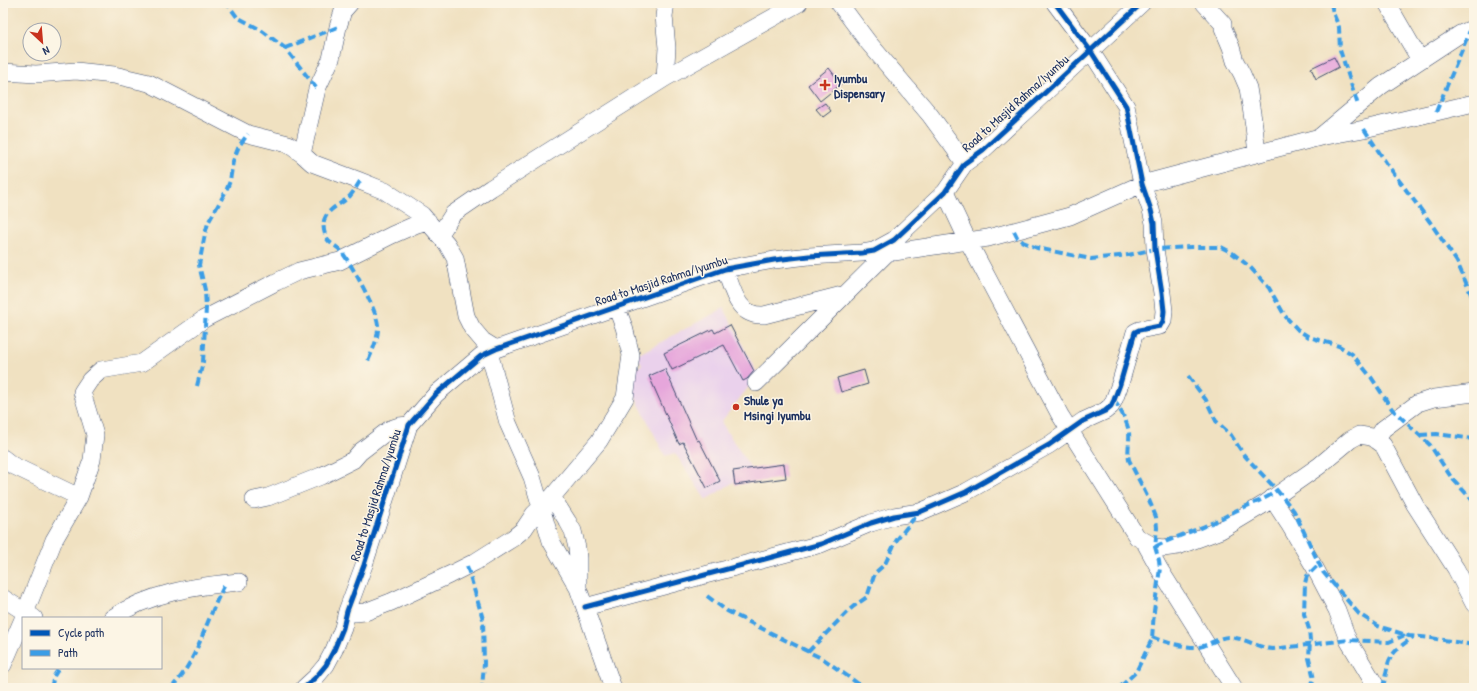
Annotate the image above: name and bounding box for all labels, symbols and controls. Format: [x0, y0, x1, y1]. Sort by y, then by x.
north arrow [22, 22, 62, 62]
text: N [41, 43, 52, 59]
street label: Road to Masjid Rahma/Iyumbu [958, 50, 1072, 156]
place label: Iyumbu Dispensary [834, 69, 886, 103]
marker: Iyumbu Dispensary [819, 79, 831, 91]
street label: Road to Masjid Rahma/Iyumbu [593, 250, 729, 310]
place label: Shule ya Msingi Iyumbu [744, 391, 811, 425]
marker: Shule ya Msingi Iyumbu [731, 402, 741, 412]
street label: Road to Masjid Rahma/Iyumbu [345, 427, 405, 563]
legend [22, 617, 162, 669]
text: Cycle path [58, 624, 104, 641]
text: Path [58, 644, 78, 661]

